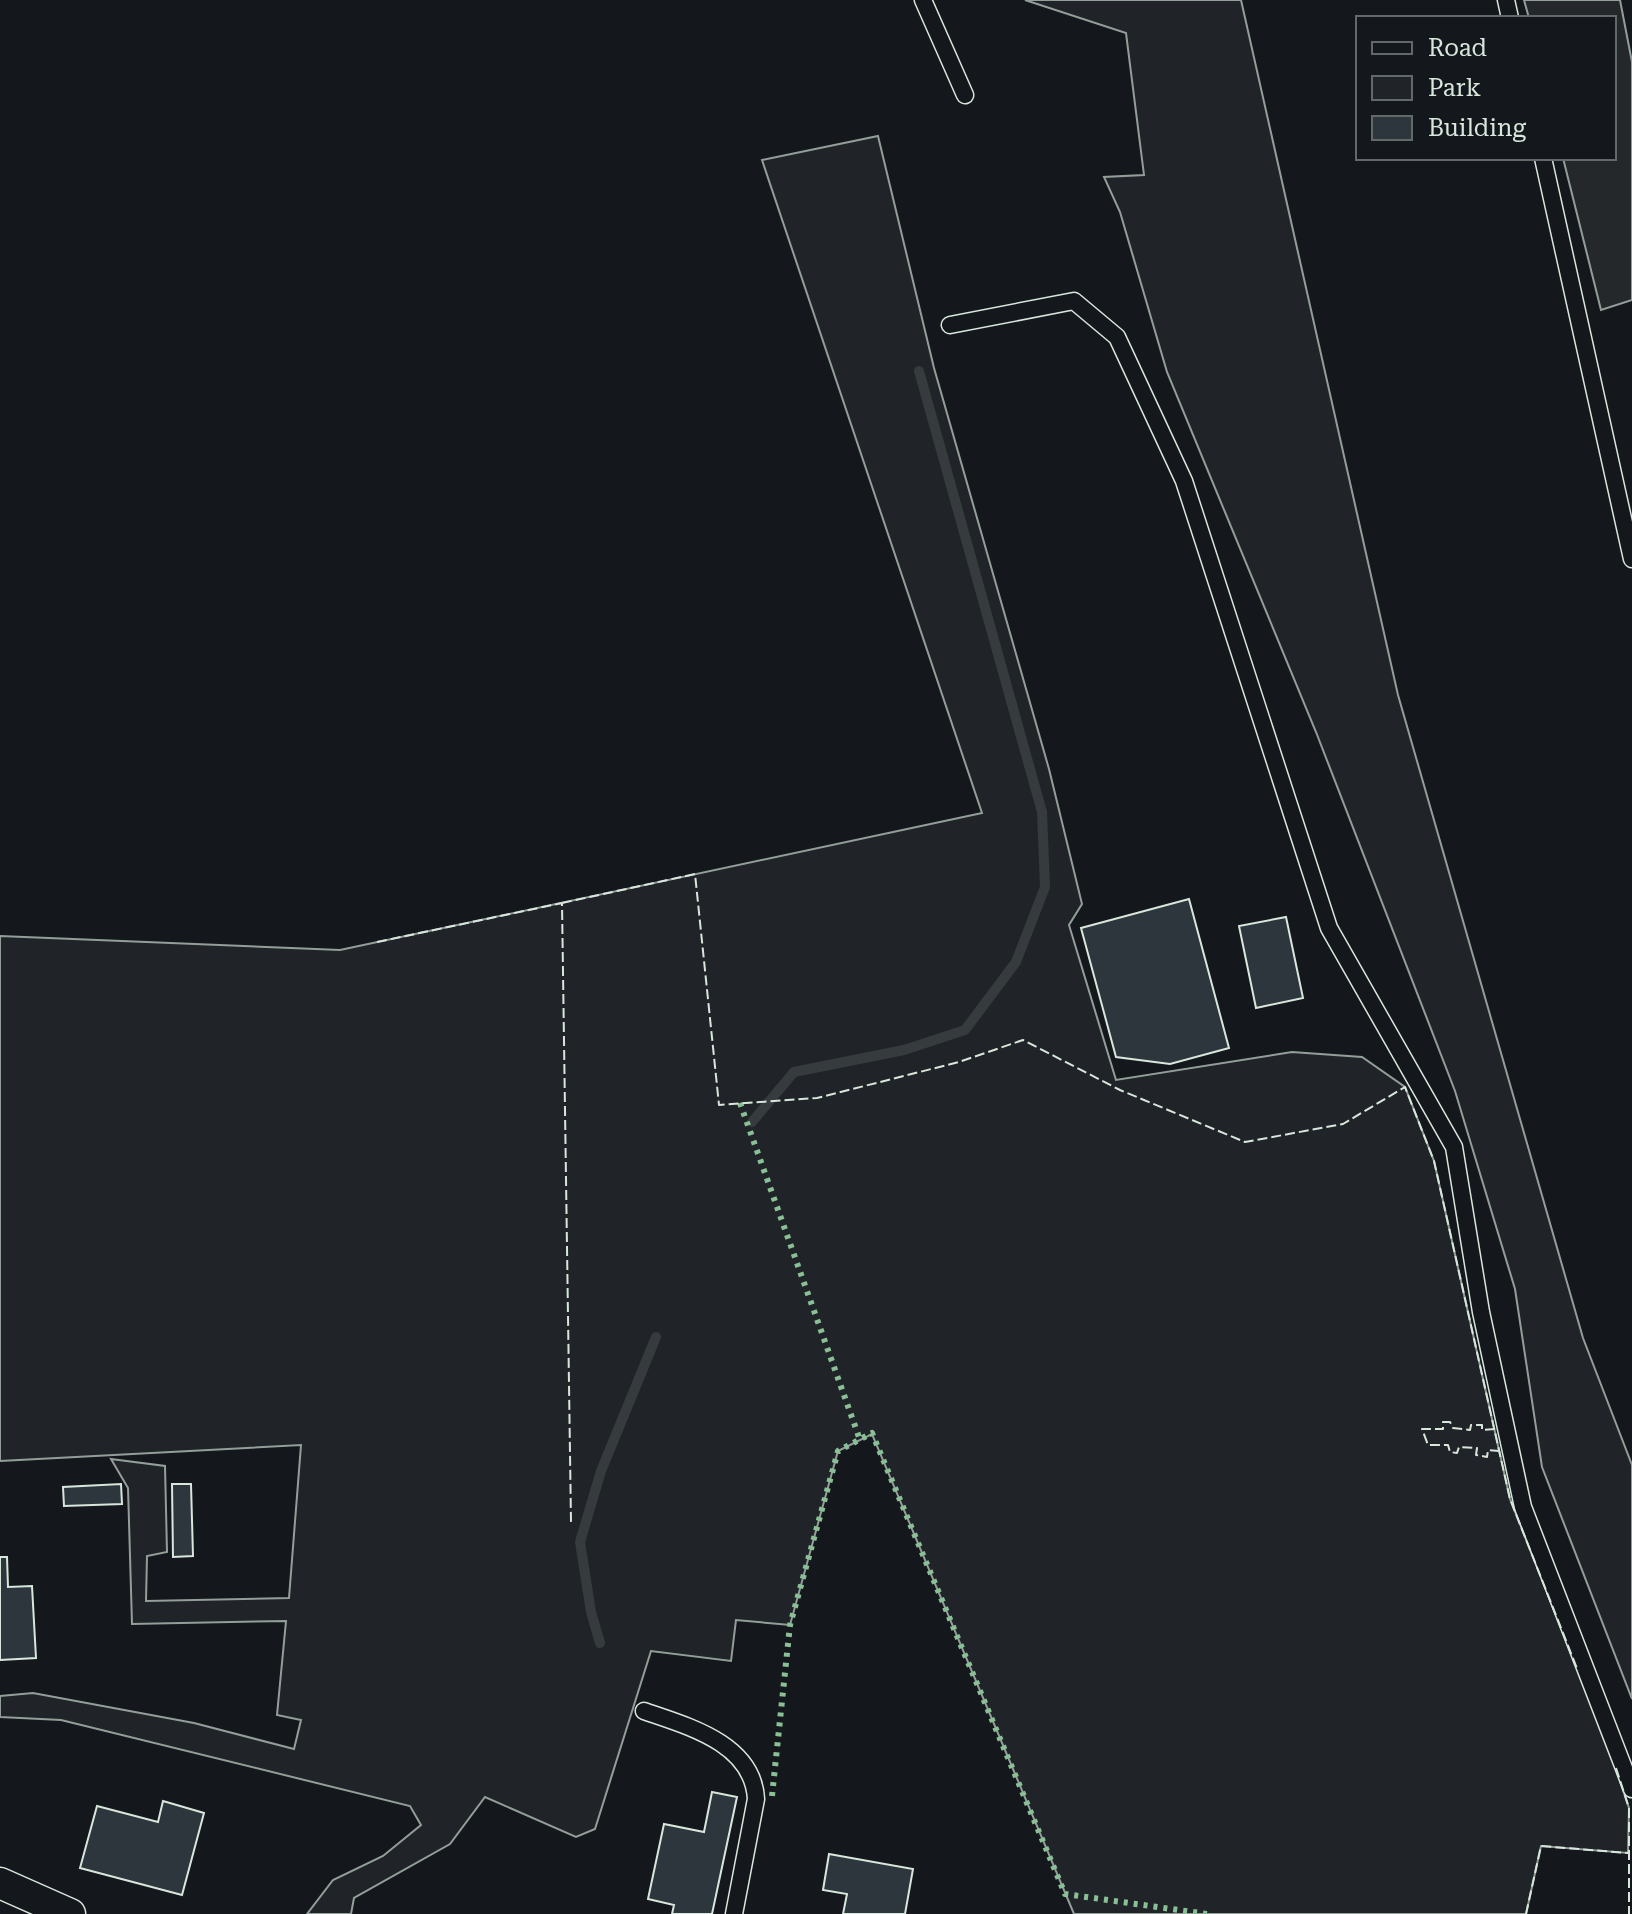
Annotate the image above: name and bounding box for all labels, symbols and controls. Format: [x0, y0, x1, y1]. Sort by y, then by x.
legend [1356, 16, 1616, 160]
text: Road [1428, 34, 1487, 62]
text: Park [1428, 74, 1481, 102]
text: Building [1428, 114, 1526, 142]

